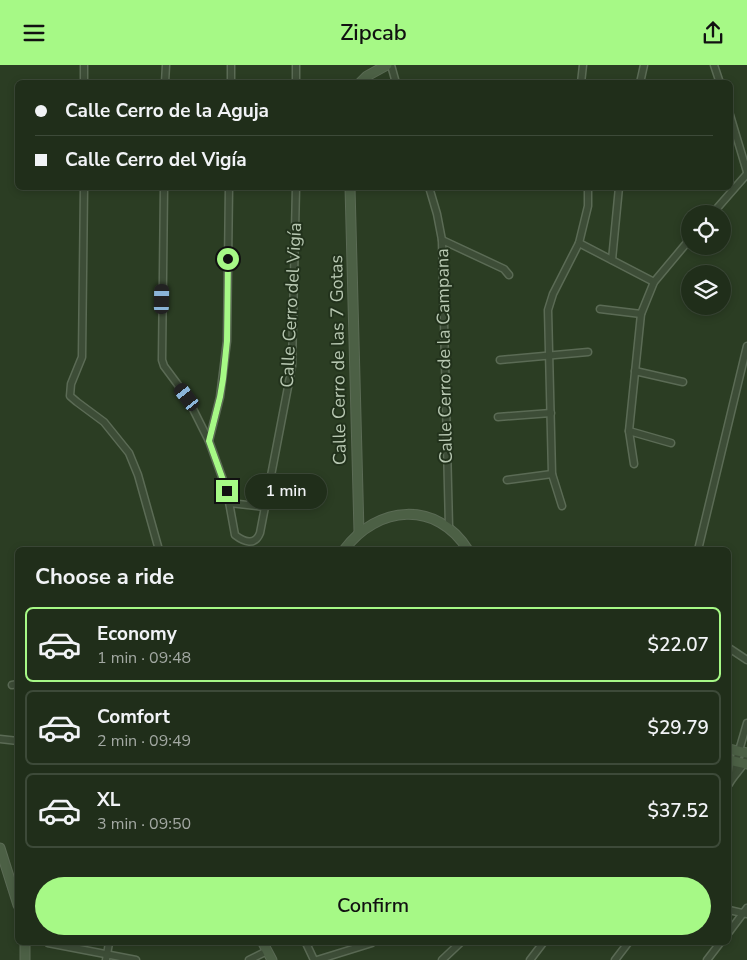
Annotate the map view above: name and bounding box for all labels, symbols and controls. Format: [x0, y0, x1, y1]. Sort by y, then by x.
text: Zipcab [340, 18, 407, 48]
icon: menu [20, 19, 48, 47]
icon: share [699, 19, 727, 47]
text: Calle Cerro de la Aguja [65, 98, 269, 124]
text: Calle Cerro del Vigía [65, 147, 247, 173]
map controls [681, 205, 731, 315]
button: locate [681, 205, 731, 255]
street label: Calle Cerro del Vigía [275, 222, 307, 388]
route start [217, 248, 239, 270]
street label: Calle Cerro de la Campana [430, 248, 458, 464]
street label: Calle Cerro de las 7 Gotas [324, 255, 352, 465]
button: layers [681, 265, 731, 315]
car [154, 284, 169, 314]
car [171, 381, 202, 413]
callout: 1 min [244, 473, 327, 509]
route end [216, 480, 238, 502]
text: 1 min [266, 480, 306, 502]
text: Choose a ride [35, 562, 174, 592]
text: Economy [97, 621, 177, 647]
icon: car [37, 622, 82, 667]
text: $22.07 [647, 632, 709, 658]
text: 1 min · 09:48 [97, 647, 191, 669]
text: Comfort [97, 704, 170, 730]
icon: car [37, 705, 82, 750]
text: $29.79 [647, 715, 709, 741]
text: 2 min · 09:49 [97, 730, 191, 752]
text: XL [97, 787, 120, 813]
icon: car [37, 788, 82, 833]
text: $37.52 [647, 798, 709, 824]
text: 3 min · 09:50 [97, 813, 191, 835]
button: Confirm [35, 877, 711, 935]

